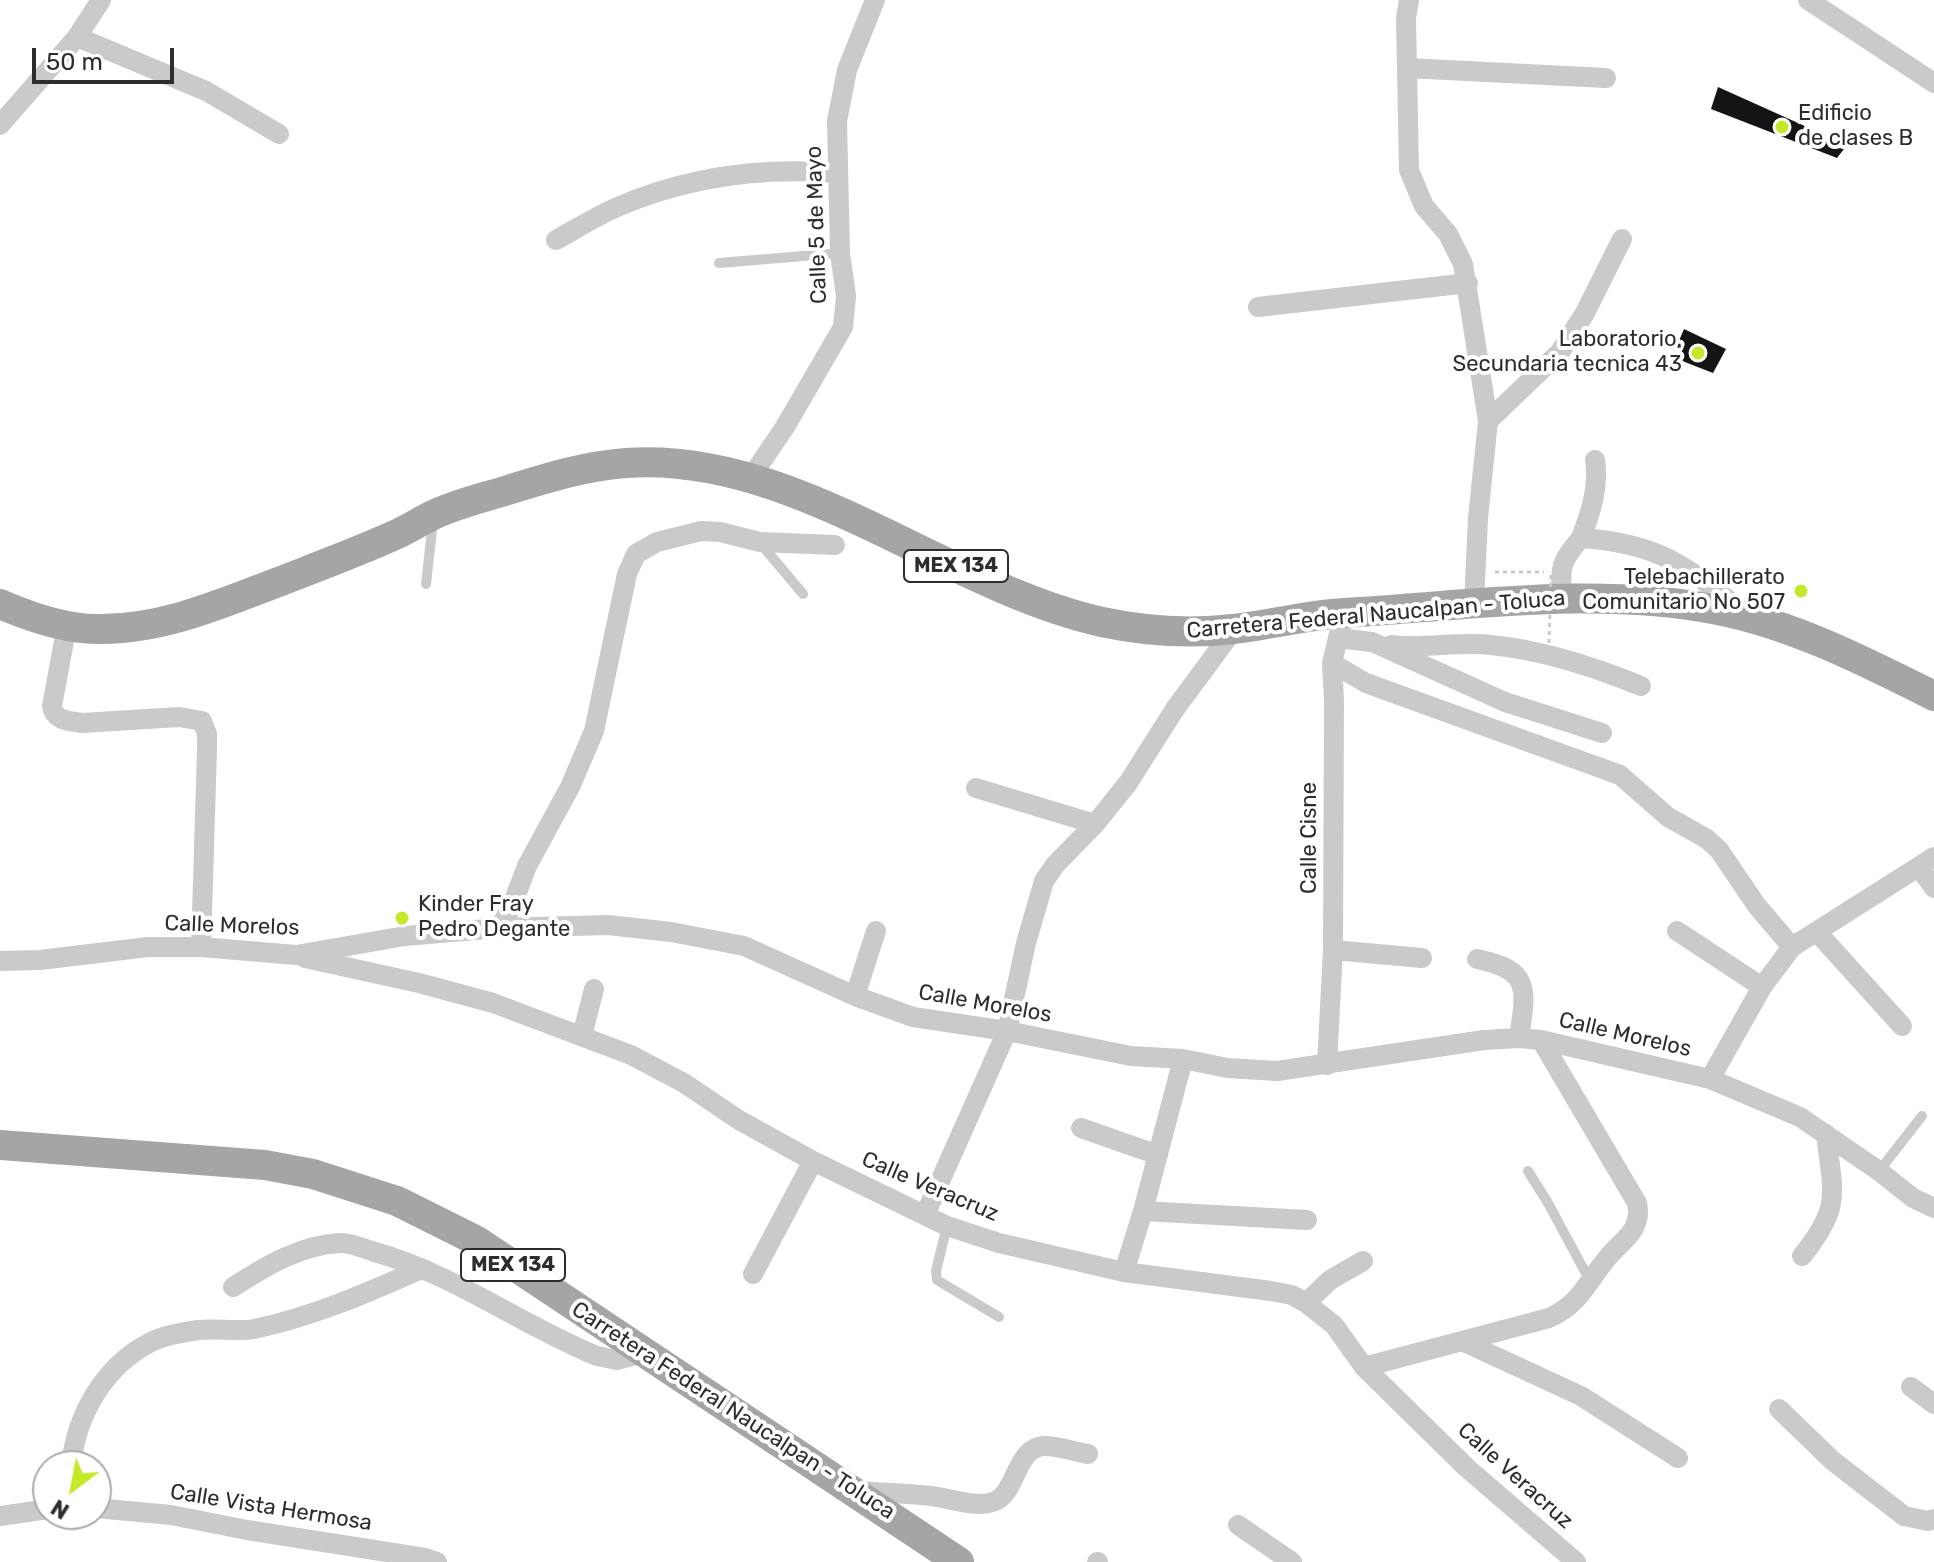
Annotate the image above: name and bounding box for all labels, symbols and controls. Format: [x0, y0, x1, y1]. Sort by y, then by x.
scale bar [36, 32, 178, 82]
text: 50 m [46, 48, 103, 76]
place label: Edificio de clases B [1798, 101, 1913, 152]
marker: Edificio de clases B [1773, 118, 1791, 136]
street label: Calle 5 de Mayo [801, 145, 833, 305]
place label: Laboratorio, Secundaria tecnica 43 [1453, 327, 1682, 378]
marker: Laboratorio, Secundaria tecnica 43 [1689, 344, 1707, 362]
road number: MEX 134 [904, 550, 1008, 582]
place label: Telebachillerato Comunitario No 507 [1582, 565, 1785, 616]
marker: Telebachillerato Comunitario No 507 [1792, 582, 1810, 600]
street label: Carretera Federal Naucalpan - Toluca [1186, 585, 1566, 645]
street label: Calle Cisne [1297, 782, 1323, 894]
place label: Kinder Fray Pedro Degante [418, 892, 570, 944]
marker: Kinder Fray Pedro Degante [393, 909, 411, 927]
street label: Calle Morelos [164, 910, 300, 942]
street label: Calle Morelos [916, 979, 1054, 1029]
street label: Calle Morelos [1556, 1007, 1694, 1063]
street label: Calle Veracruz [858, 1146, 1002, 1228]
road number: MEX 134 [461, 1249, 565, 1281]
street label: Carretera Federal Naucalpan - Toluca [566, 1296, 900, 1526]
street label: Calle Veracruz [1452, 1417, 1578, 1535]
north arrow [32, 1450, 112, 1530]
street label: Calle Vista Hermosa [168, 1479, 374, 1537]
text: N [46, 1493, 74, 1525]

